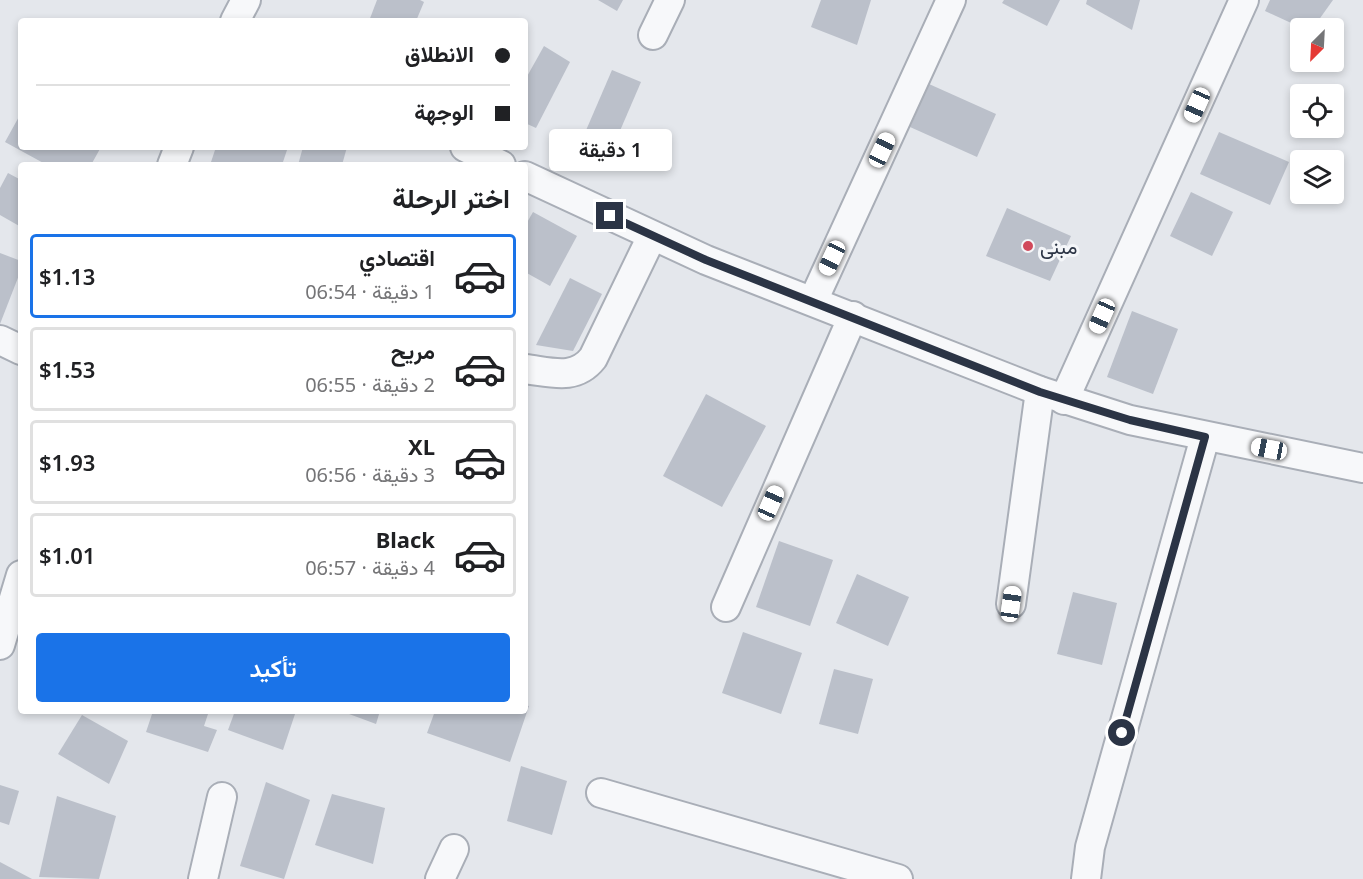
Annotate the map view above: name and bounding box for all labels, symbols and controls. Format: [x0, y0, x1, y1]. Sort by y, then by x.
north arrow [1290, 18, 1344, 72]
map controls [1290, 18, 1344, 204]
text: الانطلاق [405, 38, 474, 68]
button: locate [1290, 84, 1344, 138]
car [1181, 85, 1213, 125]
text: الوجهة [414, 96, 474, 126]
callout: 1 دقيقة [548, 129, 672, 171]
car [866, 130, 898, 170]
text: 1 دقيقة [579, 136, 642, 163]
button: layers [1290, 150, 1344, 204]
text: اختر الرحلة [392, 179, 510, 216]
route end [596, 202, 623, 229]
place label: مبنى [1040, 233, 1077, 260]
car [816, 238, 848, 278]
marker: مبنى [1021, 239, 1035, 253]
text: اقتصادي [359, 242, 435, 272]
icon: car [453, 249, 507, 303]
text: $1.13 [39, 261, 95, 291]
text: 1 دقيقة · 06:54 [305, 278, 435, 305]
car [1086, 296, 1118, 336]
text: مريح [391, 335, 435, 365]
icon: car [453, 342, 507, 396]
text: $1.53 [39, 354, 95, 384]
text: 2 دقيقة · 06:55 [305, 371, 435, 398]
text: XL [408, 431, 435, 461]
icon: car [453, 435, 507, 489]
car [1250, 437, 1288, 461]
text: $1.93 [39, 447, 95, 477]
text: 3 دقيقة · 06:56 [305, 461, 435, 488]
car [755, 483, 787, 523]
text: Black [376, 524, 435, 554]
icon: car [453, 528, 507, 582]
text: $1.01 [39, 540, 95, 570]
text: 4 دقيقة · 06:57 [305, 554, 435, 581]
car [1000, 585, 1022, 623]
button: تأكيد [36, 633, 510, 702]
route start [1108, 719, 1135, 746]

